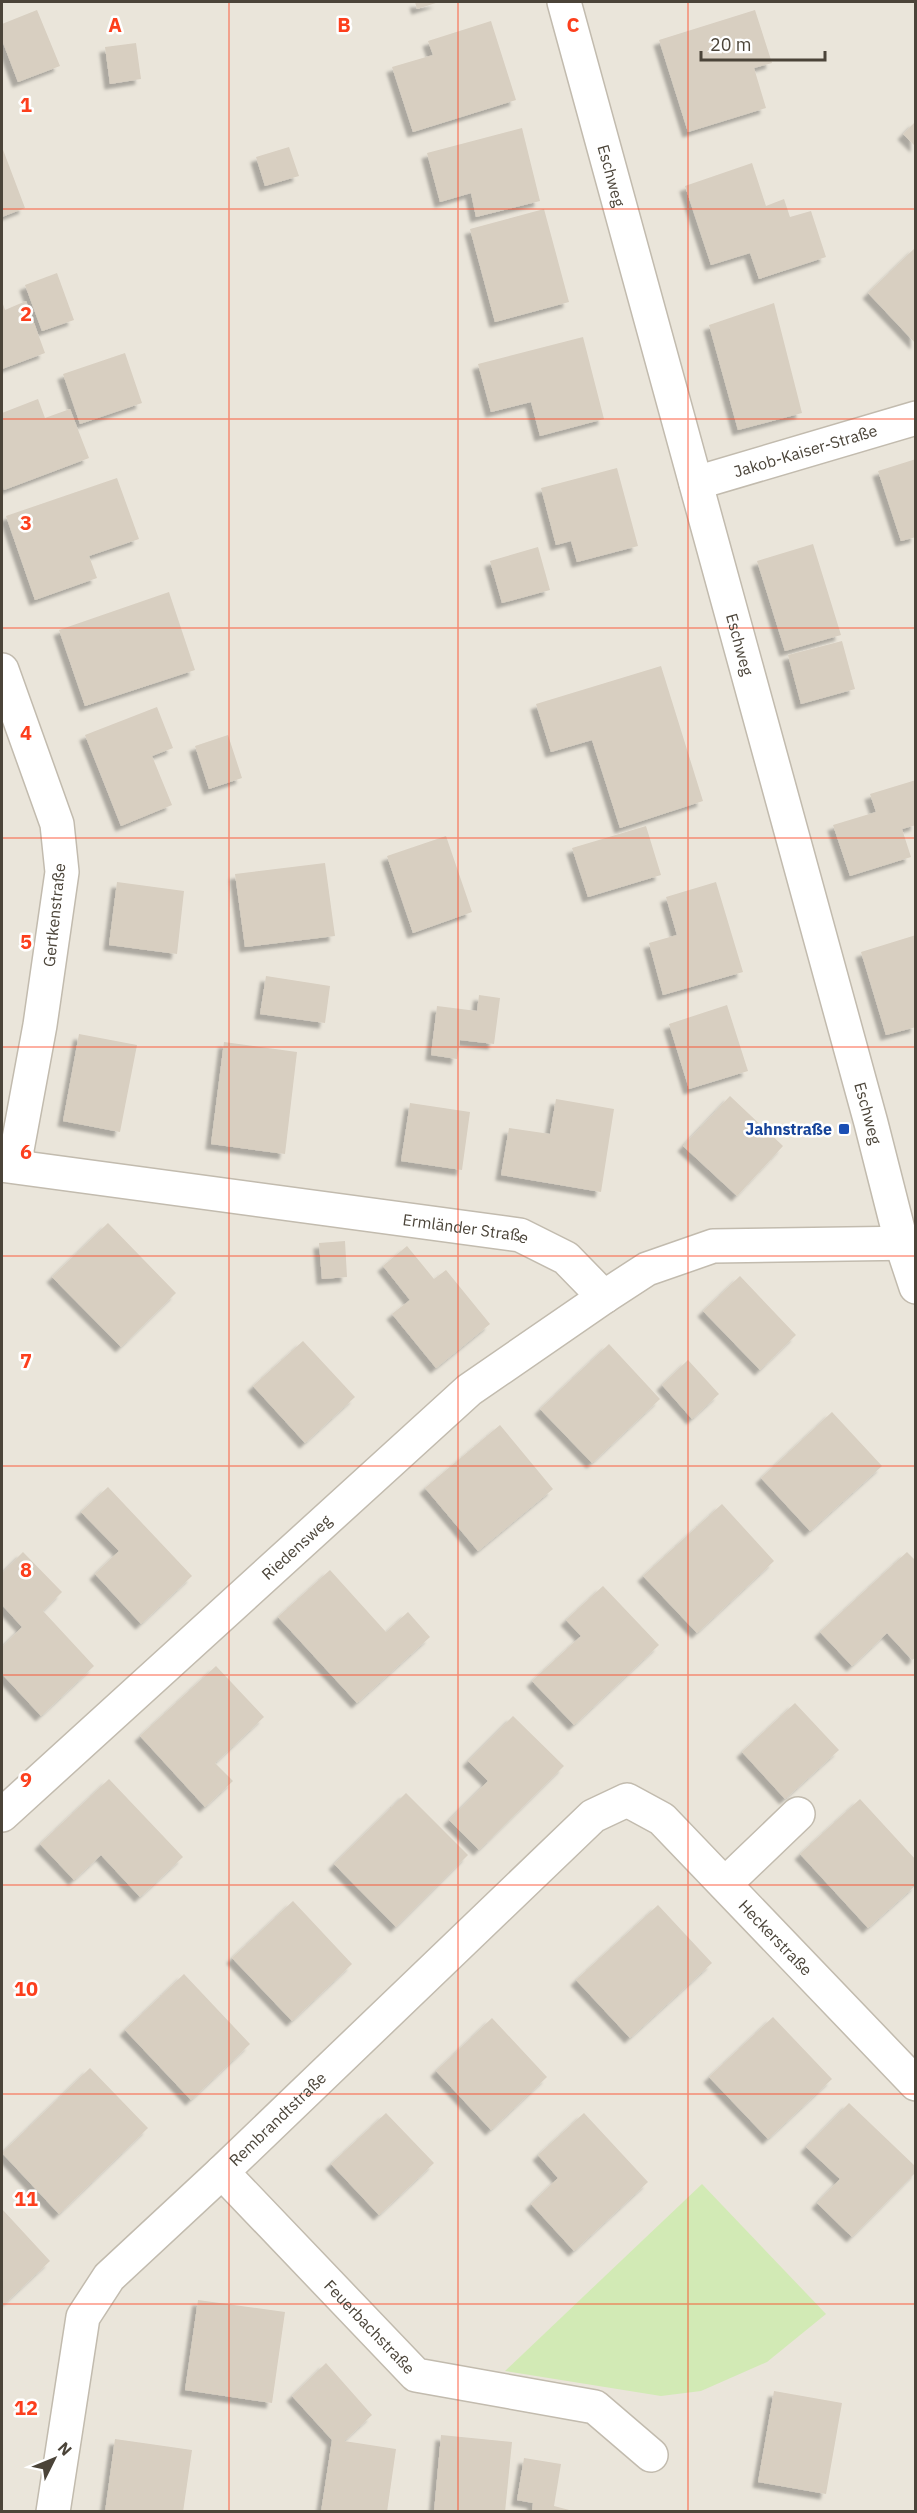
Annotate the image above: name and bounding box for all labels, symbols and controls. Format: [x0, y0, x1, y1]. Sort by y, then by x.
text: A [108, 11, 122, 38]
text: B [337, 11, 351, 38]
text: C [566, 11, 580, 38]
scale bar [701, 24, 826, 62]
text: 20 m [710, 33, 752, 56]
text: 1 [20, 91, 32, 118]
street label: Eschweg [593, 142, 630, 209]
text: 2 [20, 300, 32, 327]
street label: Jakob-Kaiser-Straße [731, 420, 880, 481]
text: 3 [20, 509, 32, 536]
street label: Eschweg [722, 611, 758, 678]
text: 4 [20, 719, 32, 746]
street label: Gertkenstraße [39, 862, 69, 968]
text: 5 [20, 928, 32, 955]
street label: Eschweg [850, 1080, 886, 1147]
place label: Jahnstraße [745, 1119, 832, 1139]
marker: Jahnstraße [837, 1122, 851, 1136]
text: 6 [20, 1138, 32, 1165]
street label: Ermländer Straße [401, 1209, 533, 1248]
text: 7 [20, 1347, 32, 1374]
street label: Riedensweg [257, 1510, 336, 1584]
text: 8 [20, 1556, 32, 1583]
text: 9 [20, 1766, 32, 1793]
street label: Heckerstraße [735, 1895, 817, 1980]
text: 10 [14, 1975, 38, 2002]
street label: Rembrandtstraße [225, 2067, 330, 2170]
text: 11 [14, 2185, 38, 2212]
street label: Feuerbachstraße [320, 2275, 420, 2378]
text: 12 [14, 2394, 38, 2421]
north arrow [24, 2429, 84, 2489]
text: N [54, 2438, 76, 2460]

